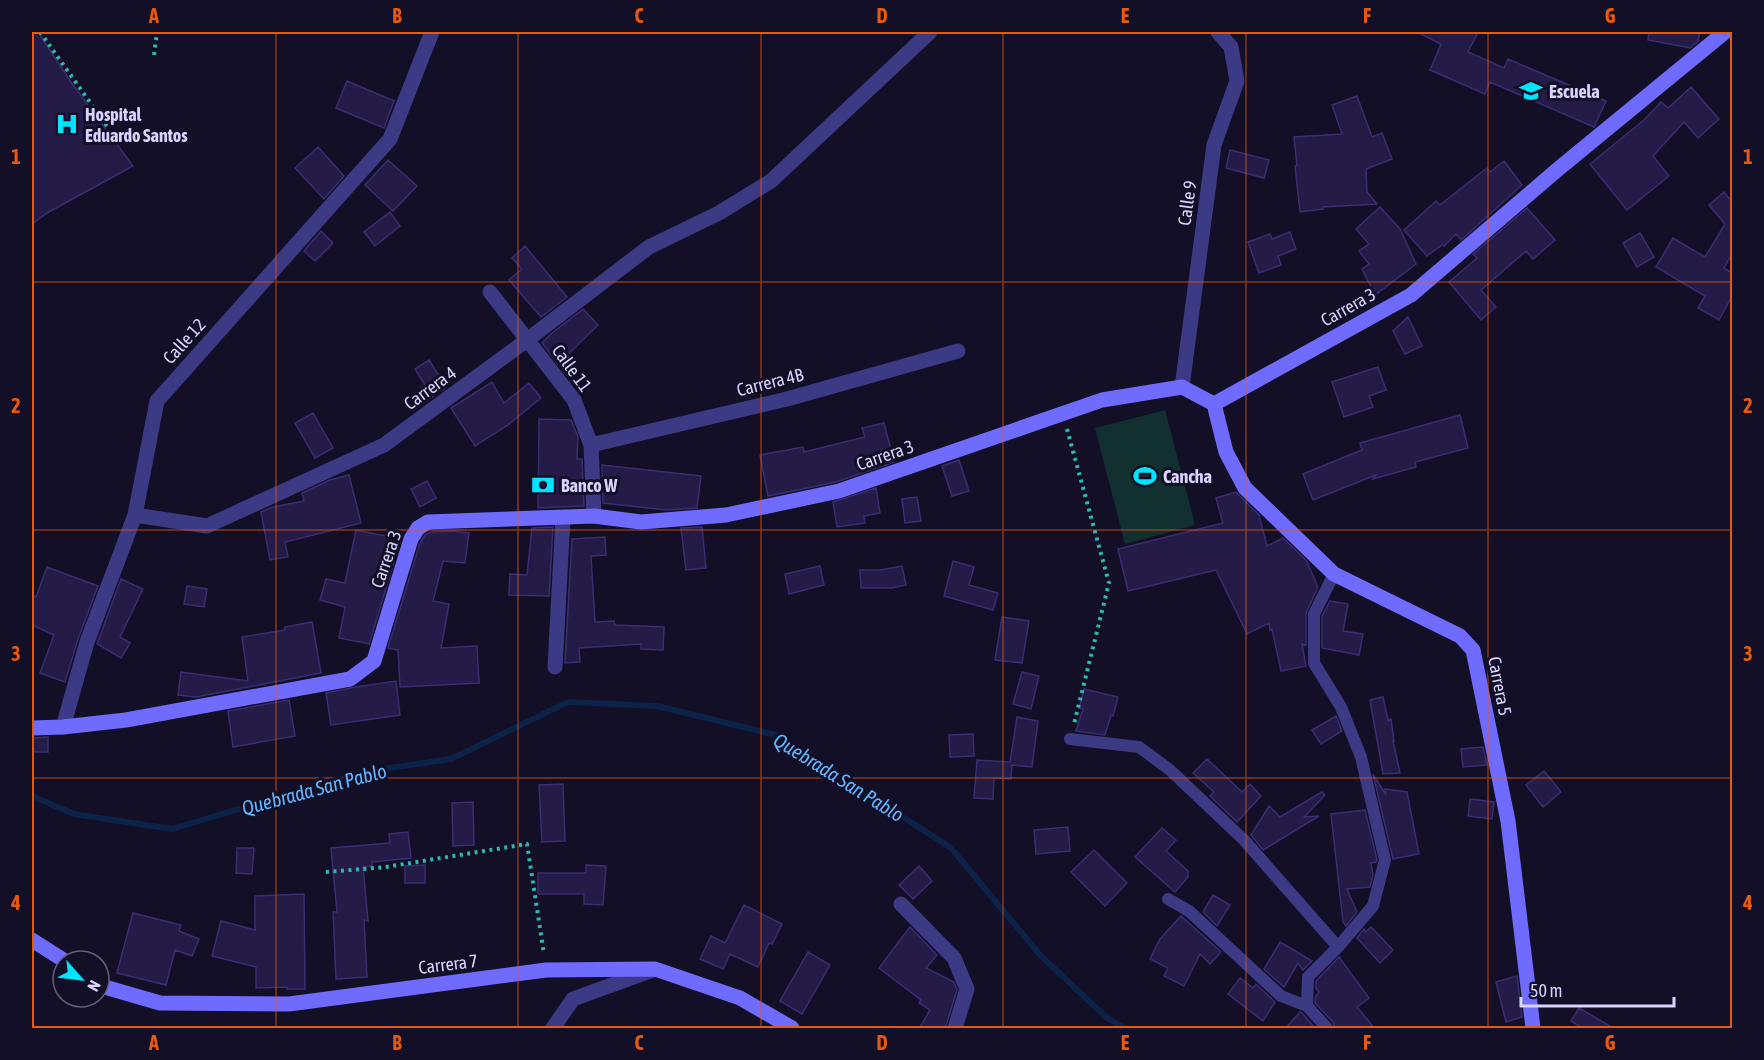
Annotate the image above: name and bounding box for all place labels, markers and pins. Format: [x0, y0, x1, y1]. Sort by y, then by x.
school or university icon: Escuela [1518, 78, 1544, 104]
place label: Escuela [1549, 81, 1600, 102]
place label: Hospital Eduardo Santos [85, 104, 188, 146]
hospital icon: Hospital Eduardo Santos [54, 111, 80, 137]
sports icon: Cancha [1132, 463, 1158, 489]
place label: Cancha [1163, 466, 1212, 487]
bank icon: Banco W [530, 472, 556, 498]
place label: Banco W [561, 475, 618, 496]

